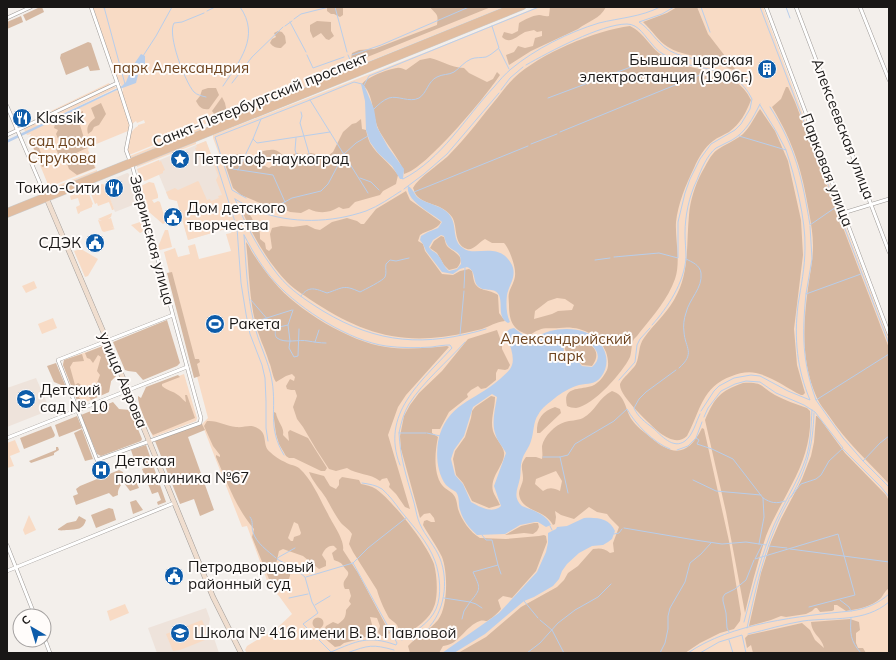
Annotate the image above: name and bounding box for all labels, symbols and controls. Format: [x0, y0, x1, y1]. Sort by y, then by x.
street label: Санкт-Петербургский проспект [150, 48, 370, 151]
place label: Бывшая царская электростанция (1906г.) [579, 50, 753, 86]
street label: Алексеевская улица [808, 56, 879, 202]
park label: парк Александрия [113, 58, 249, 77]
building icon: Бывшая царская электростанция (1906г.) [756, 58, 778, 80]
restaurant icon: Klassik [11, 107, 33, 129]
place label: Klassik [36, 108, 85, 127]
street label: Парковая улица [797, 110, 858, 229]
park label: сад дома Струкова [28, 131, 96, 167]
place icon: Петергоф-наукоград [169, 148, 191, 170]
place label: Петергоф-наукоград [194, 149, 349, 168]
street label: Зверинская улица [126, 173, 179, 307]
restaurant icon: Токио-Сити [103, 177, 125, 199]
place label: Токио-Сити [16, 178, 100, 197]
place label: Дом детского творчества [187, 198, 286, 234]
public building icon: Дом детского творчества [162, 206, 184, 228]
public building icon: СДЭК [84, 232, 106, 254]
place label: СДЭК [39, 233, 81, 252]
sports icon: Ракета [204, 313, 226, 335]
place label: Ракета [229, 314, 280, 333]
street label: улица Аврова [95, 329, 152, 431]
park label: Александрийский парк [500, 329, 632, 365]
place label: Детский сад № 10 [40, 380, 108, 416]
school or university icon: Детский сад № 10 [15, 388, 37, 410]
place label: Детская поликлиника №67 [115, 451, 249, 487]
hospital icon: Детская поликлиника №67 [90, 459, 112, 481]
place label: Петродворцовый районный суд [188, 557, 314, 593]
public building icon: Петродворцовый районный суд [163, 565, 185, 587]
north arrow [12, 608, 52, 648]
text: С [19, 612, 33, 628]
school or university icon: Школа № 416 имени В. В. Павловой [169, 622, 191, 644]
place label: Школа № 416 имени В. В. Павловой [194, 623, 456, 642]

